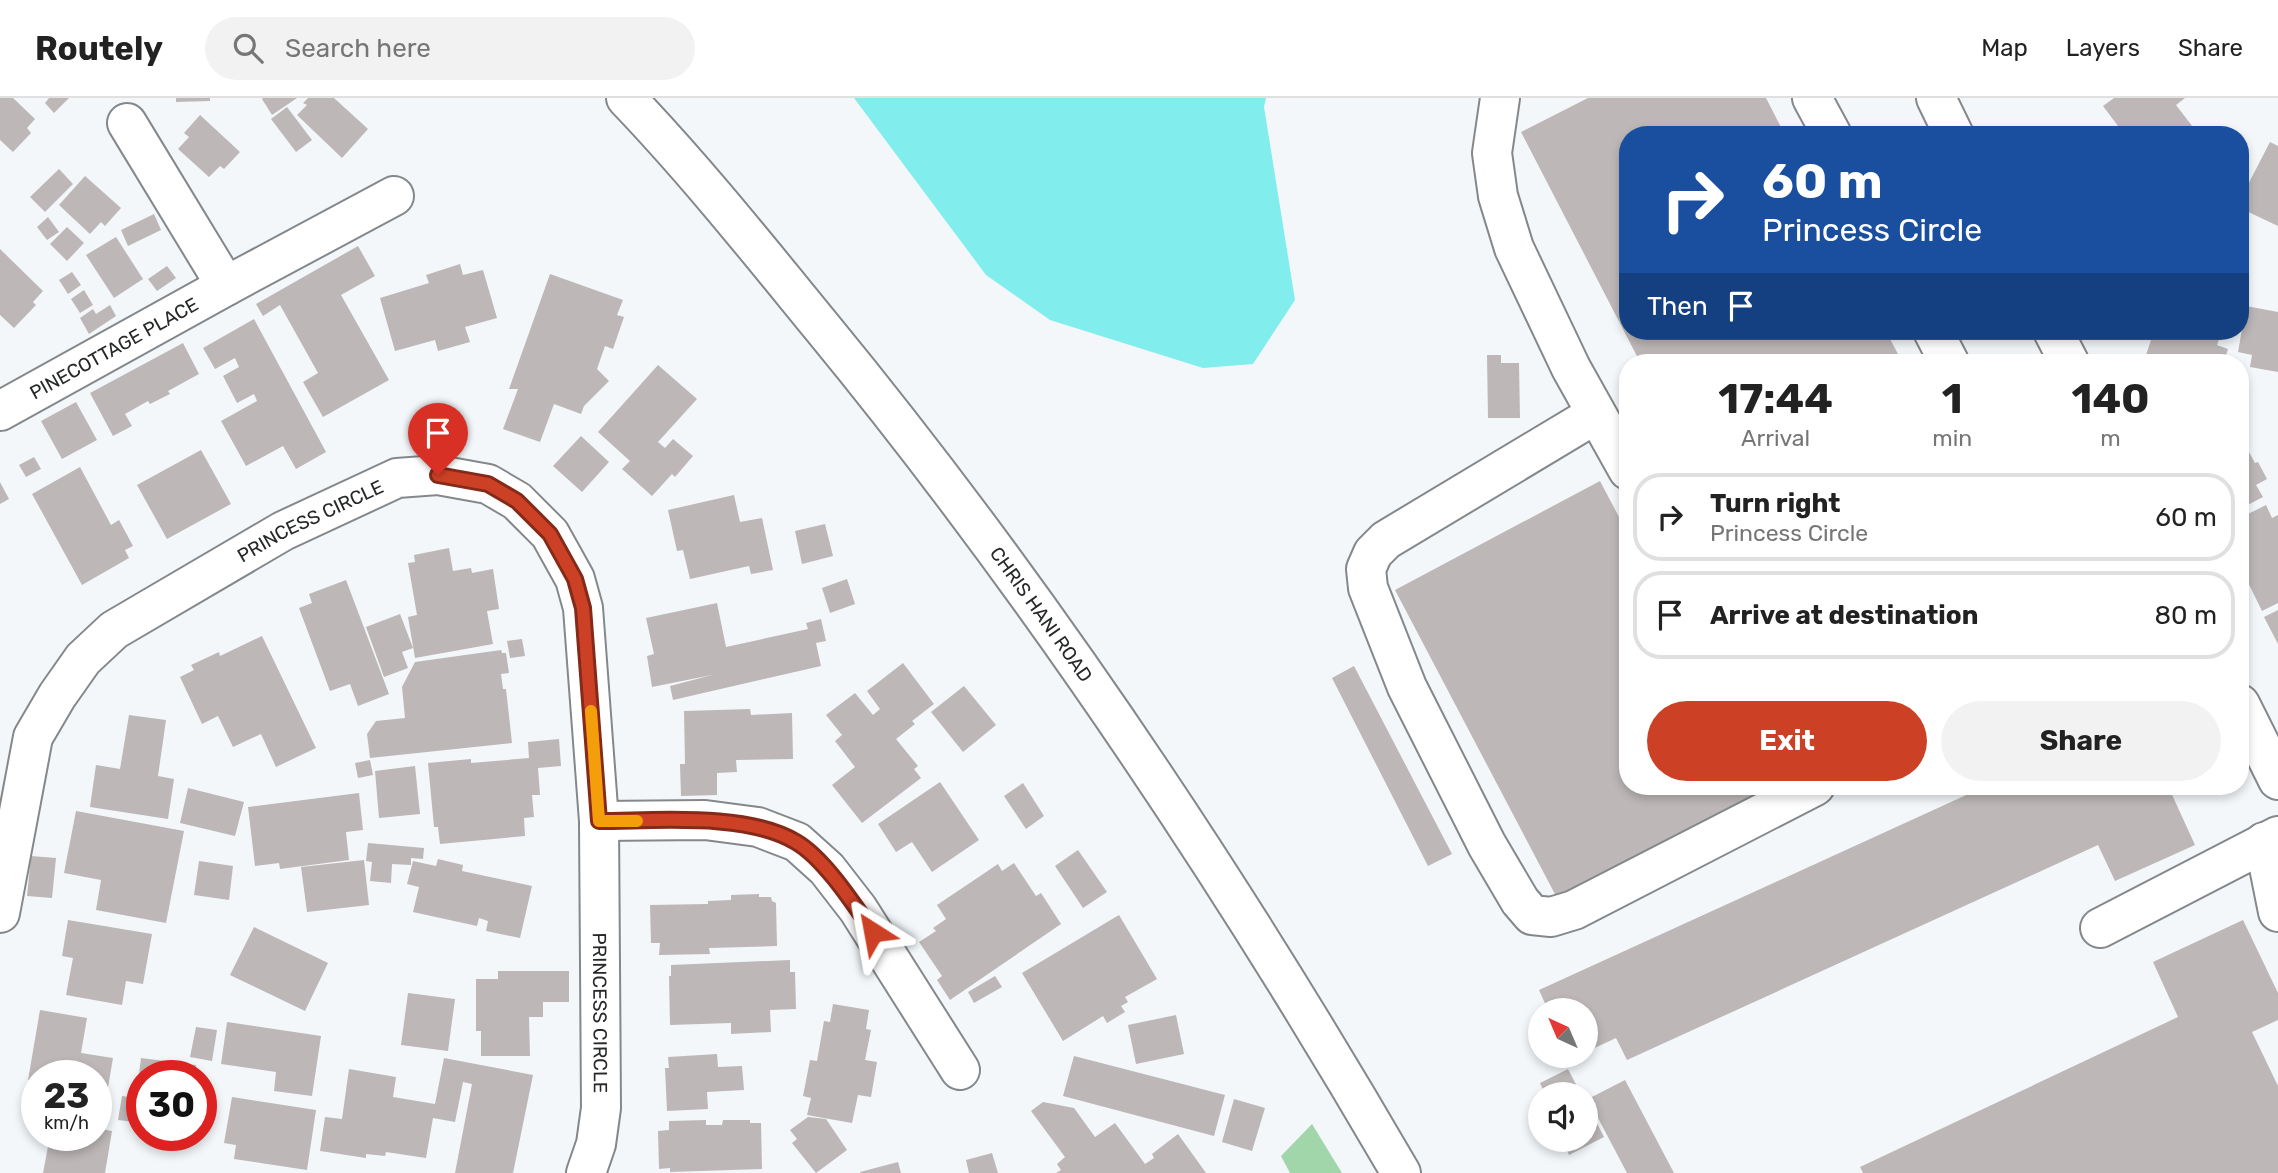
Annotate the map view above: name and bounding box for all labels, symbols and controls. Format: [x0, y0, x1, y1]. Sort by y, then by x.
search box [205, 17, 695, 80]
text: Routely [35, 29, 163, 68]
icon: search [229, 29, 267, 67]
text: Search here [285, 33, 431, 64]
text: Map [1981, 34, 2028, 62]
text: Layers [2066, 34, 2140, 62]
text: Share [2178, 34, 2243, 62]
text: 60 m [1762, 152, 1883, 210]
icon: right [1647, 154, 1738, 245]
text: Princess Circle [1762, 211, 1982, 249]
icon: arrive [1722, 287, 1760, 325]
text: Then [1647, 291, 1708, 322]
street label: PINECOTTAGE PLACE [25, 292, 202, 404]
text: 17:44 [1718, 374, 1833, 424]
text: 1 [1942, 374, 1963, 424]
text: 140 [2072, 374, 2150, 424]
pin [408, 403, 468, 475]
icon: arrive [419, 414, 457, 452]
text: Arrival [1741, 424, 1810, 452]
text: min [1932, 424, 1972, 452]
text: m [2100, 424, 2121, 452]
street label: PRINCESS CIRCLE [233, 475, 387, 567]
text: Turn right [1710, 488, 1840, 519]
icon: right [1651, 498, 1689, 536]
text: 60 m [2155, 502, 2217, 533]
text: Princess Circle [1710, 519, 1868, 547]
street label: CHRIS HANI ROAD [985, 542, 1098, 686]
icon: arrive [1651, 596, 1689, 634]
text: Arrive at destination [1710, 600, 1978, 631]
text: 80 m [2154, 600, 2217, 631]
button: Exit [1647, 701, 1927, 781]
button: Share [1941, 701, 2221, 781]
position arrow [836, 895, 910, 969]
street label: PRINCESS CIRCLE [588, 932, 612, 1093]
north arrow [1528, 998, 1598, 1068]
map controls [1528, 998, 1598, 1152]
speed limit sign: 30 [126, 1060, 217, 1151]
text: 23 [44, 1075, 89, 1117]
button: sound [1528, 1082, 1598, 1152]
text: km/h [44, 1112, 89, 1134]

